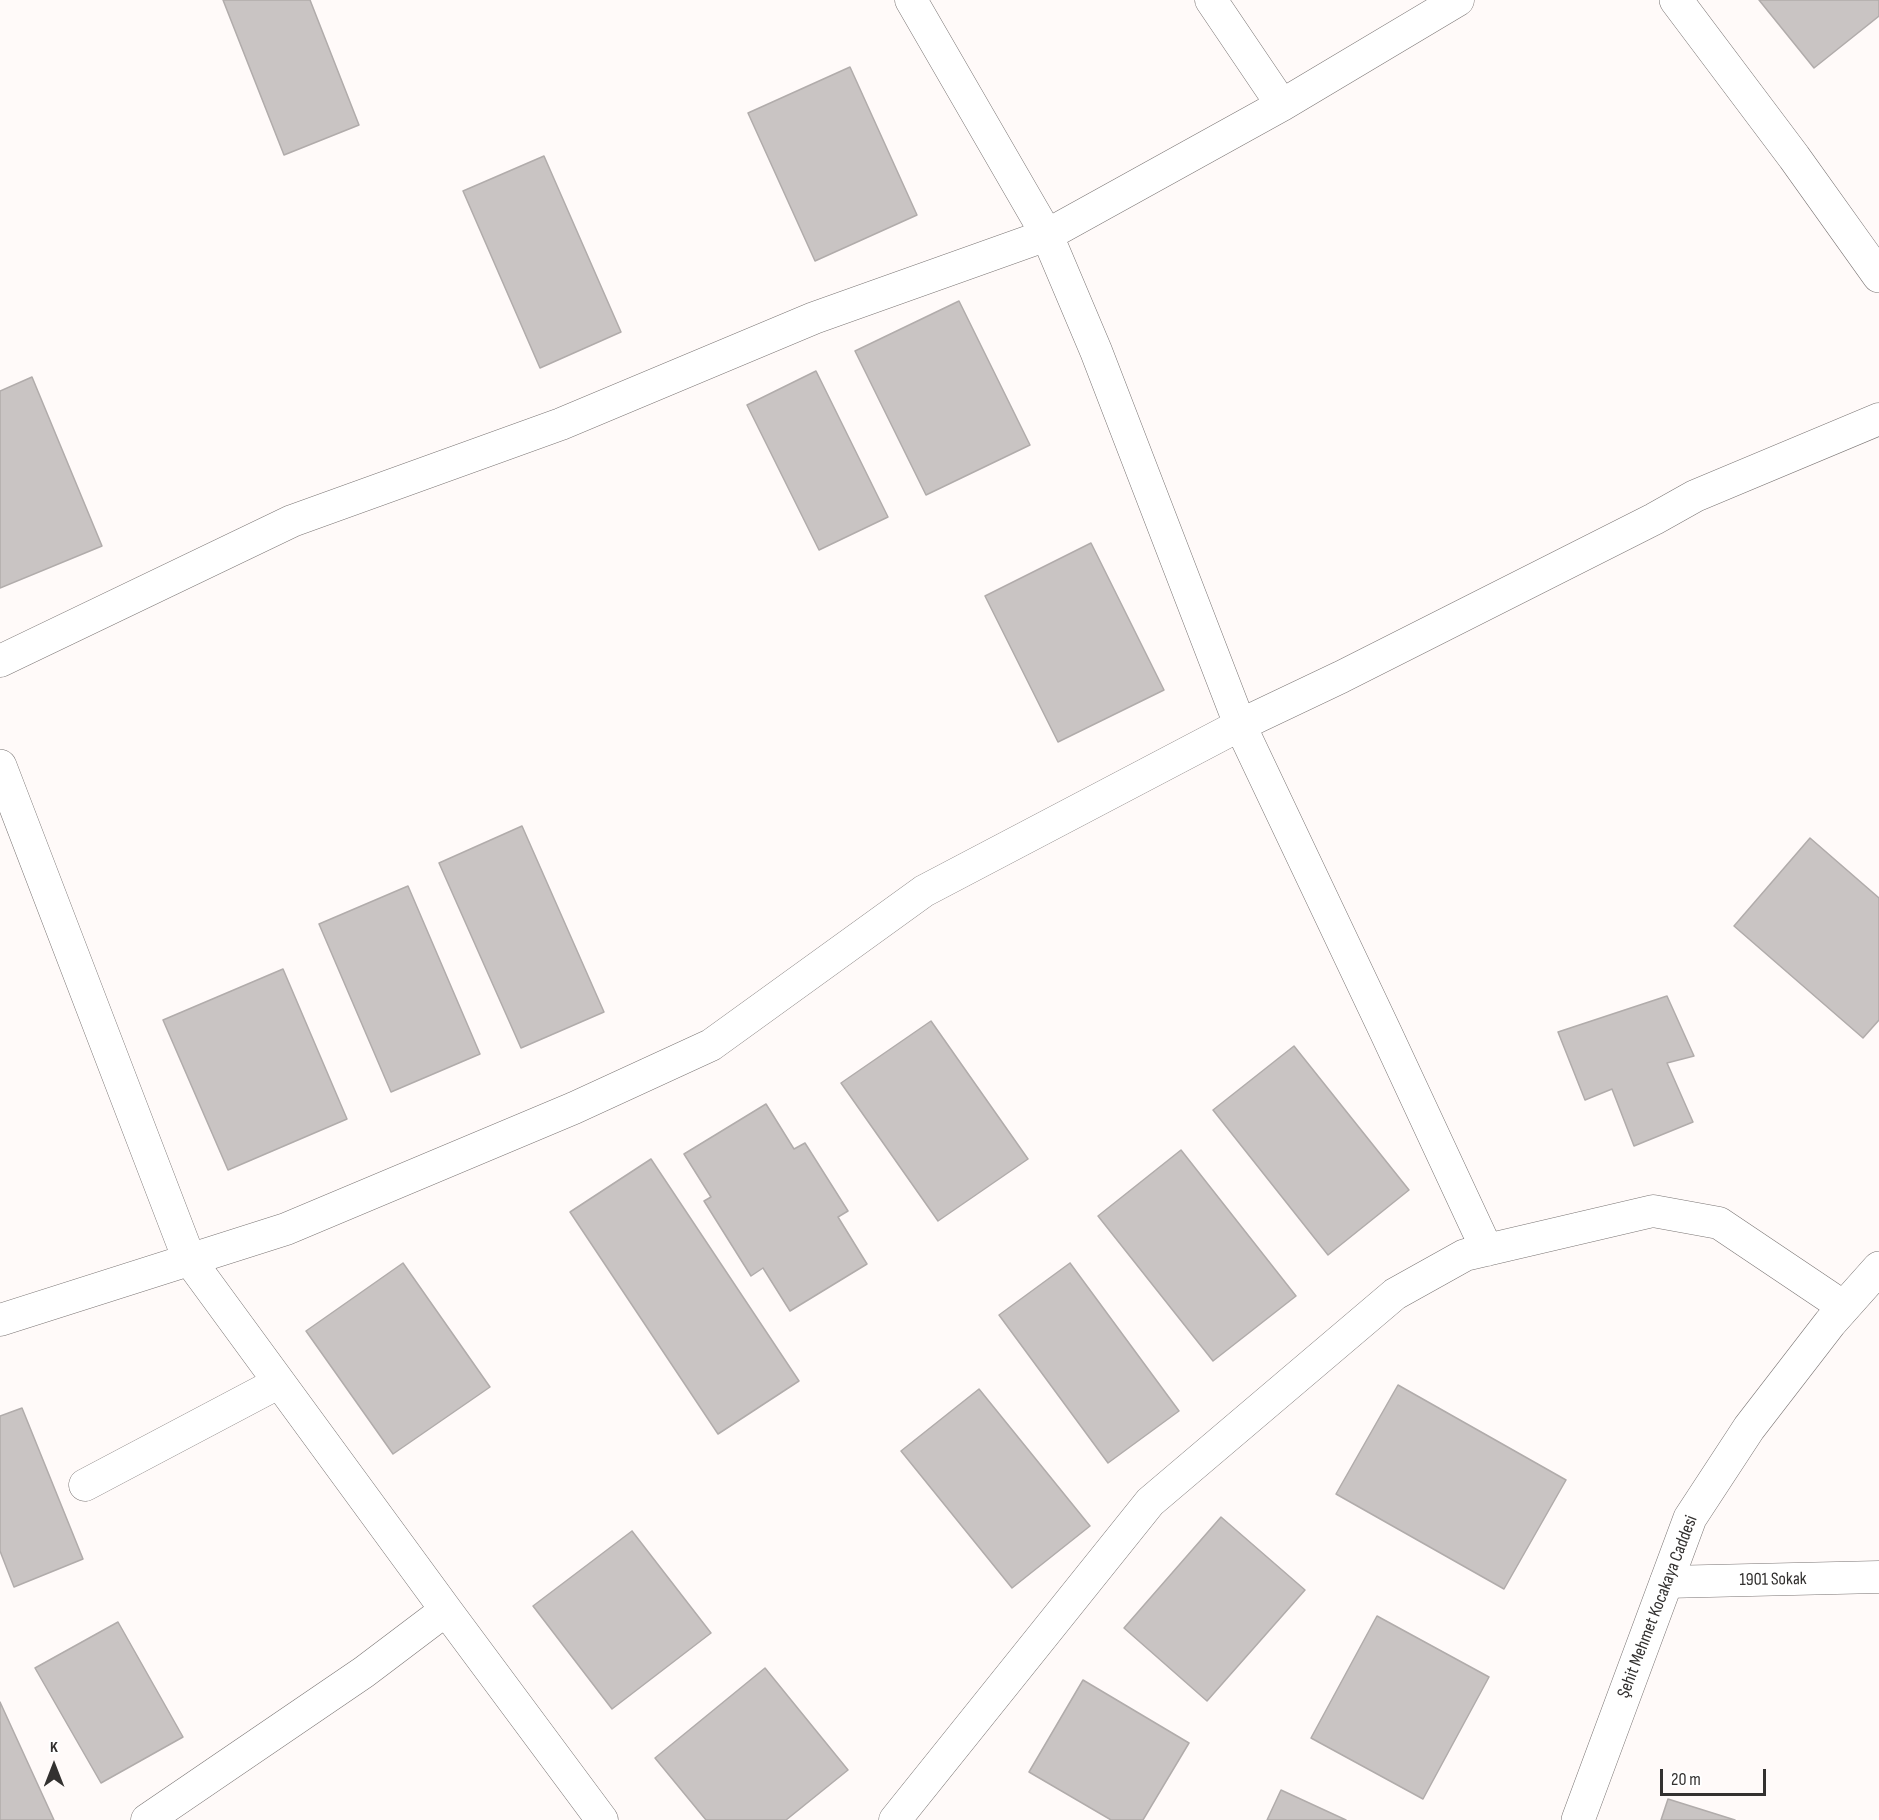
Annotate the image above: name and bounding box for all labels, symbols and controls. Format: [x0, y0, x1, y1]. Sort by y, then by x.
street label: Şehit Mehmet Kocakaya Caddesi [1613, 1513, 1703, 1701]
street label: 1901 Sokak [1739, 1569, 1807, 1591]
north arrow [24, 1736, 84, 1796]
text: K [50, 1738, 58, 1757]
scale bar [1663, 1757, 1770, 1795]
text: 20 m [1671, 1769, 1701, 1790]

